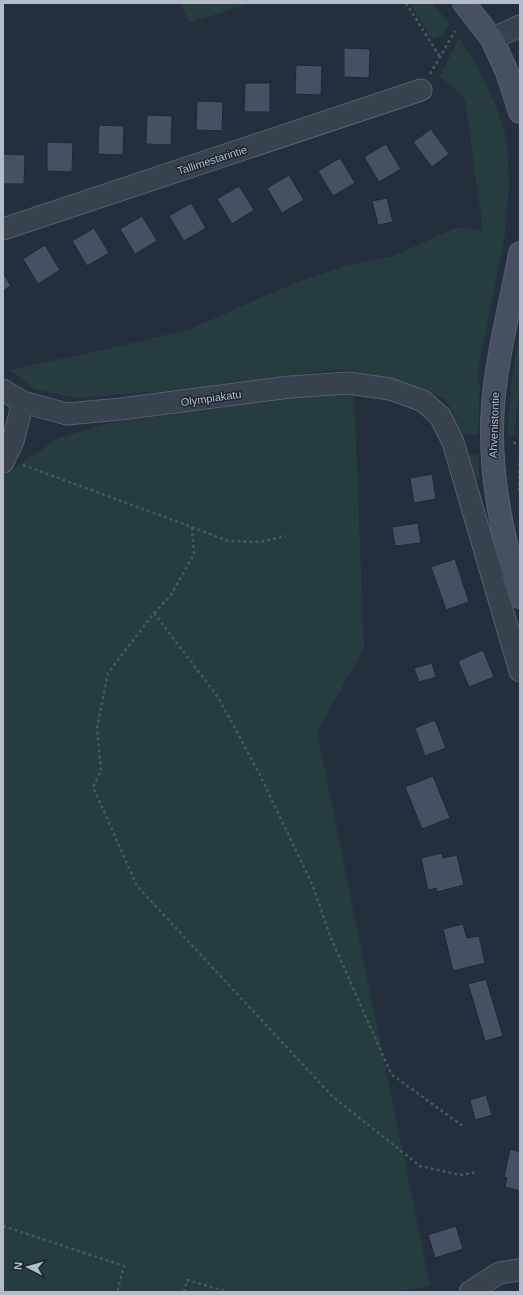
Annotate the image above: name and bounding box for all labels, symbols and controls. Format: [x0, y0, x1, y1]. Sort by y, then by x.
street label: Tallimestarintie [176, 143, 248, 177]
street label: Olympiakatu [180, 388, 242, 408]
street label: Ahvenistontie [487, 392, 501, 458]
north arrow [8, 1247, 48, 1287]
text: N [12, 1261, 24, 1271]

